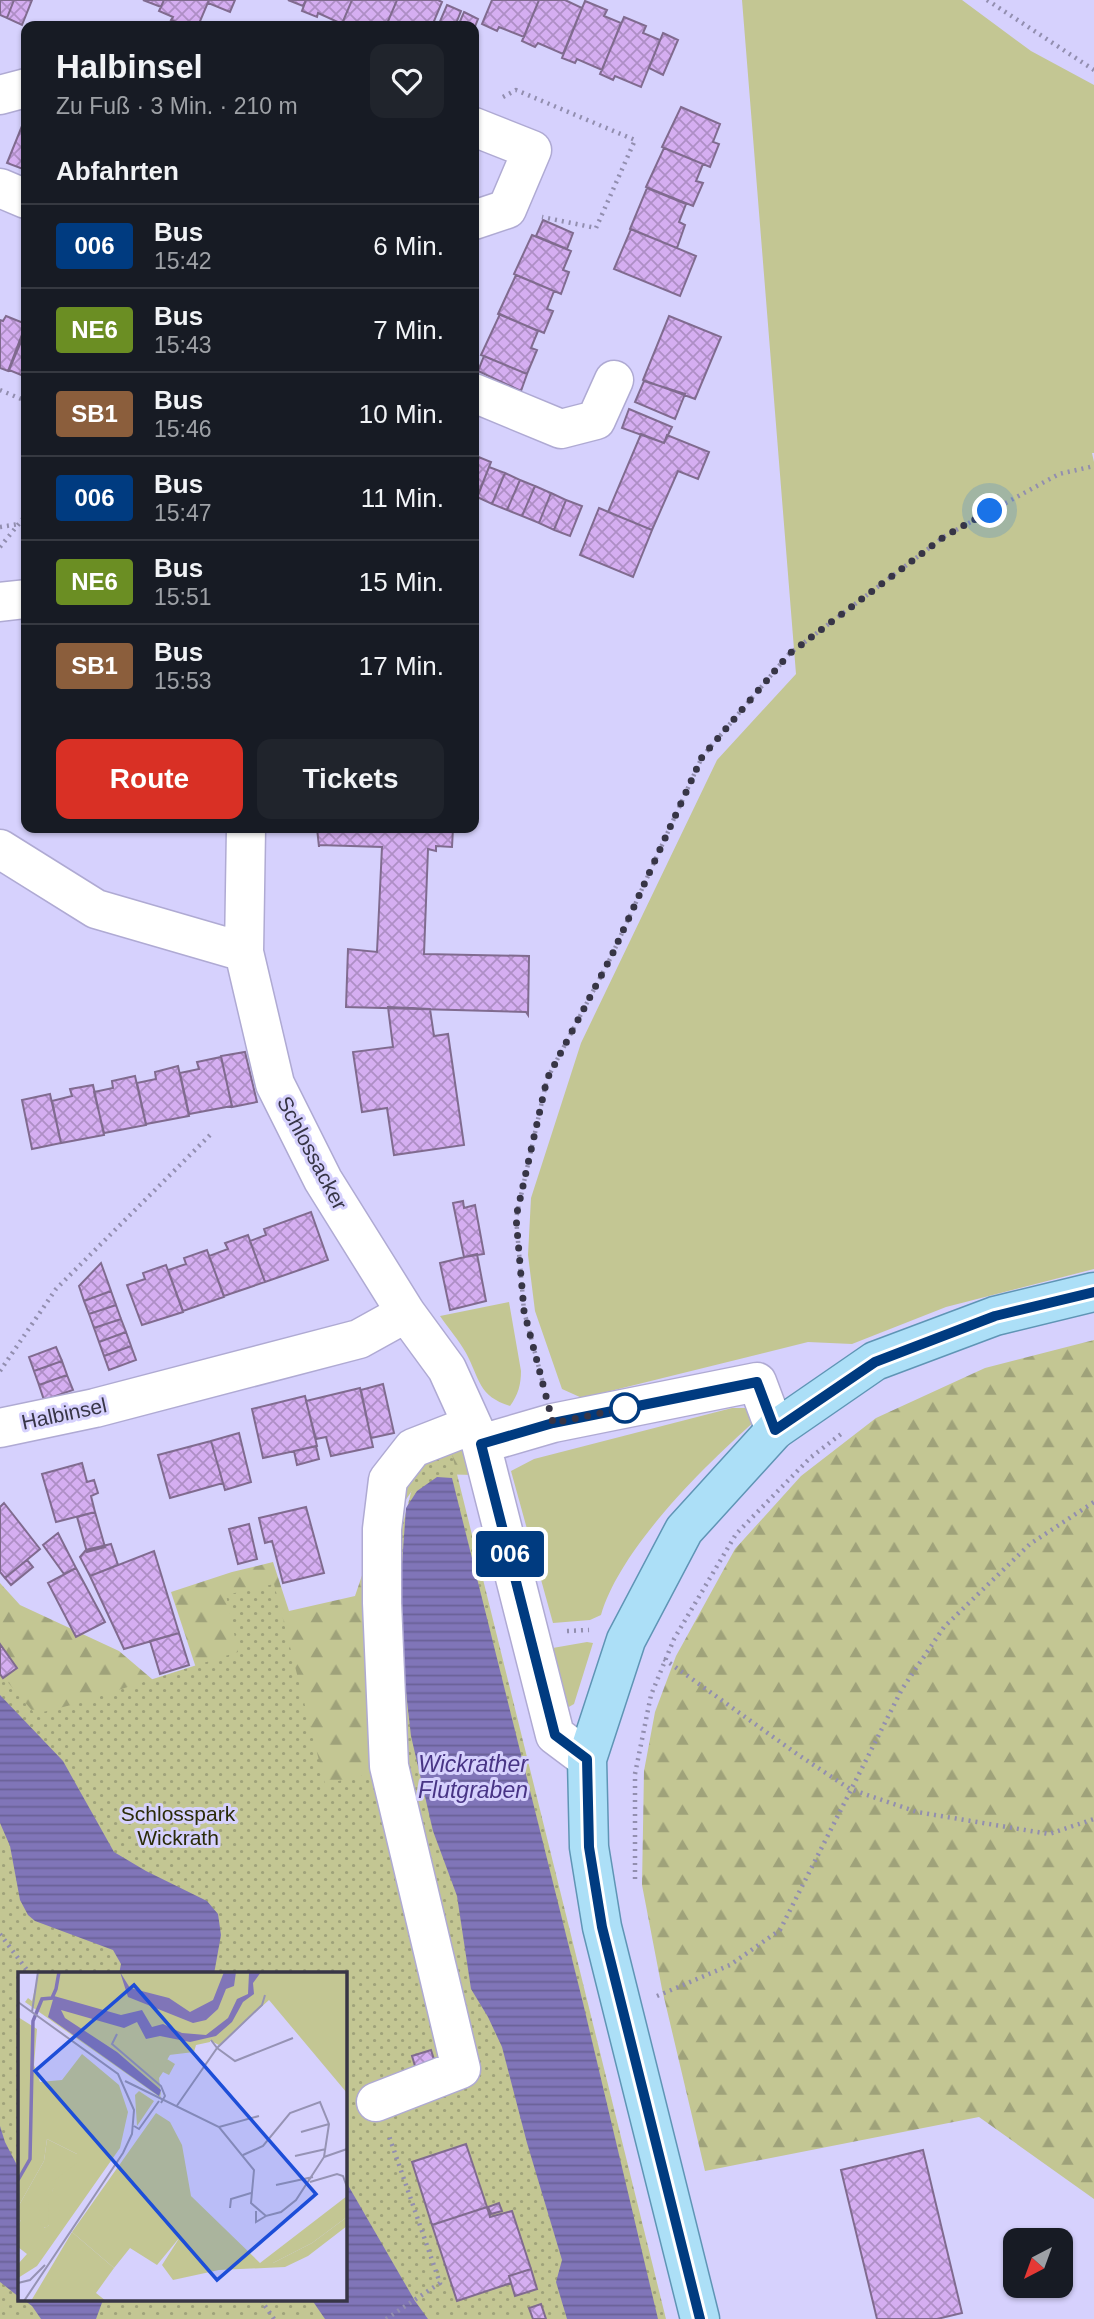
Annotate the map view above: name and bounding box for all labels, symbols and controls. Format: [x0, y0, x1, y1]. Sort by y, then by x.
button: heart [370, 44, 444, 118]
text: Halbinsel [56, 48, 203, 85]
text: Zu Fuß · 3 Min. · 210 m [56, 93, 298, 119]
text: Abfahrten [56, 156, 179, 186]
text: Bus [154, 217, 203, 247]
text: 6 Min. [373, 231, 444, 261]
text: 006 [74, 232, 115, 259]
text: 15:42 [154, 248, 212, 274]
text: Bus [154, 301, 203, 331]
text: 7 Min. [373, 315, 444, 345]
text: NE6 [71, 316, 118, 343]
text: 15:43 [154, 332, 212, 358]
text: Bus [154, 385, 203, 415]
text: 10 Min. [359, 399, 444, 429]
text: SB1 [71, 400, 118, 427]
text: 15:46 [154, 416, 212, 442]
text: Bus [154, 469, 203, 499]
text: 11 Min. [361, 483, 444, 513]
text: 006 [74, 484, 115, 511]
your location [972, 493, 1007, 528]
text: 15:47 [154, 500, 212, 526]
text: Bus [154, 553, 203, 583]
text: 15 Min. [359, 567, 444, 597]
text: NE6 [71, 568, 118, 595]
text: 15:51 [154, 584, 212, 610]
text: Bus [154, 637, 203, 667]
text: 17 Min. [359, 651, 444, 681]
text: SB1 [71, 652, 118, 679]
text: 15:53 [154, 668, 212, 694]
button: Route [56, 739, 243, 819]
button: Tickets [257, 739, 444, 819]
street label: Schlossacker [273, 1092, 352, 1213]
street label: Halbinsel [19, 1393, 109, 1434]
unlabelled marker [610, 1393, 640, 1423]
line badge: 006 [470, 1531, 550, 1577]
text: 006 [490, 1540, 530, 1567]
water label: Wickrather Flutgraben [418, 1751, 529, 1803]
park label: Schlosspark Wickrath [121, 1802, 236, 1849]
inset map [18, 1972, 346, 2302]
north arrow [1003, 2228, 1073, 2298]
map controls [1003, 2228, 1073, 2298]

